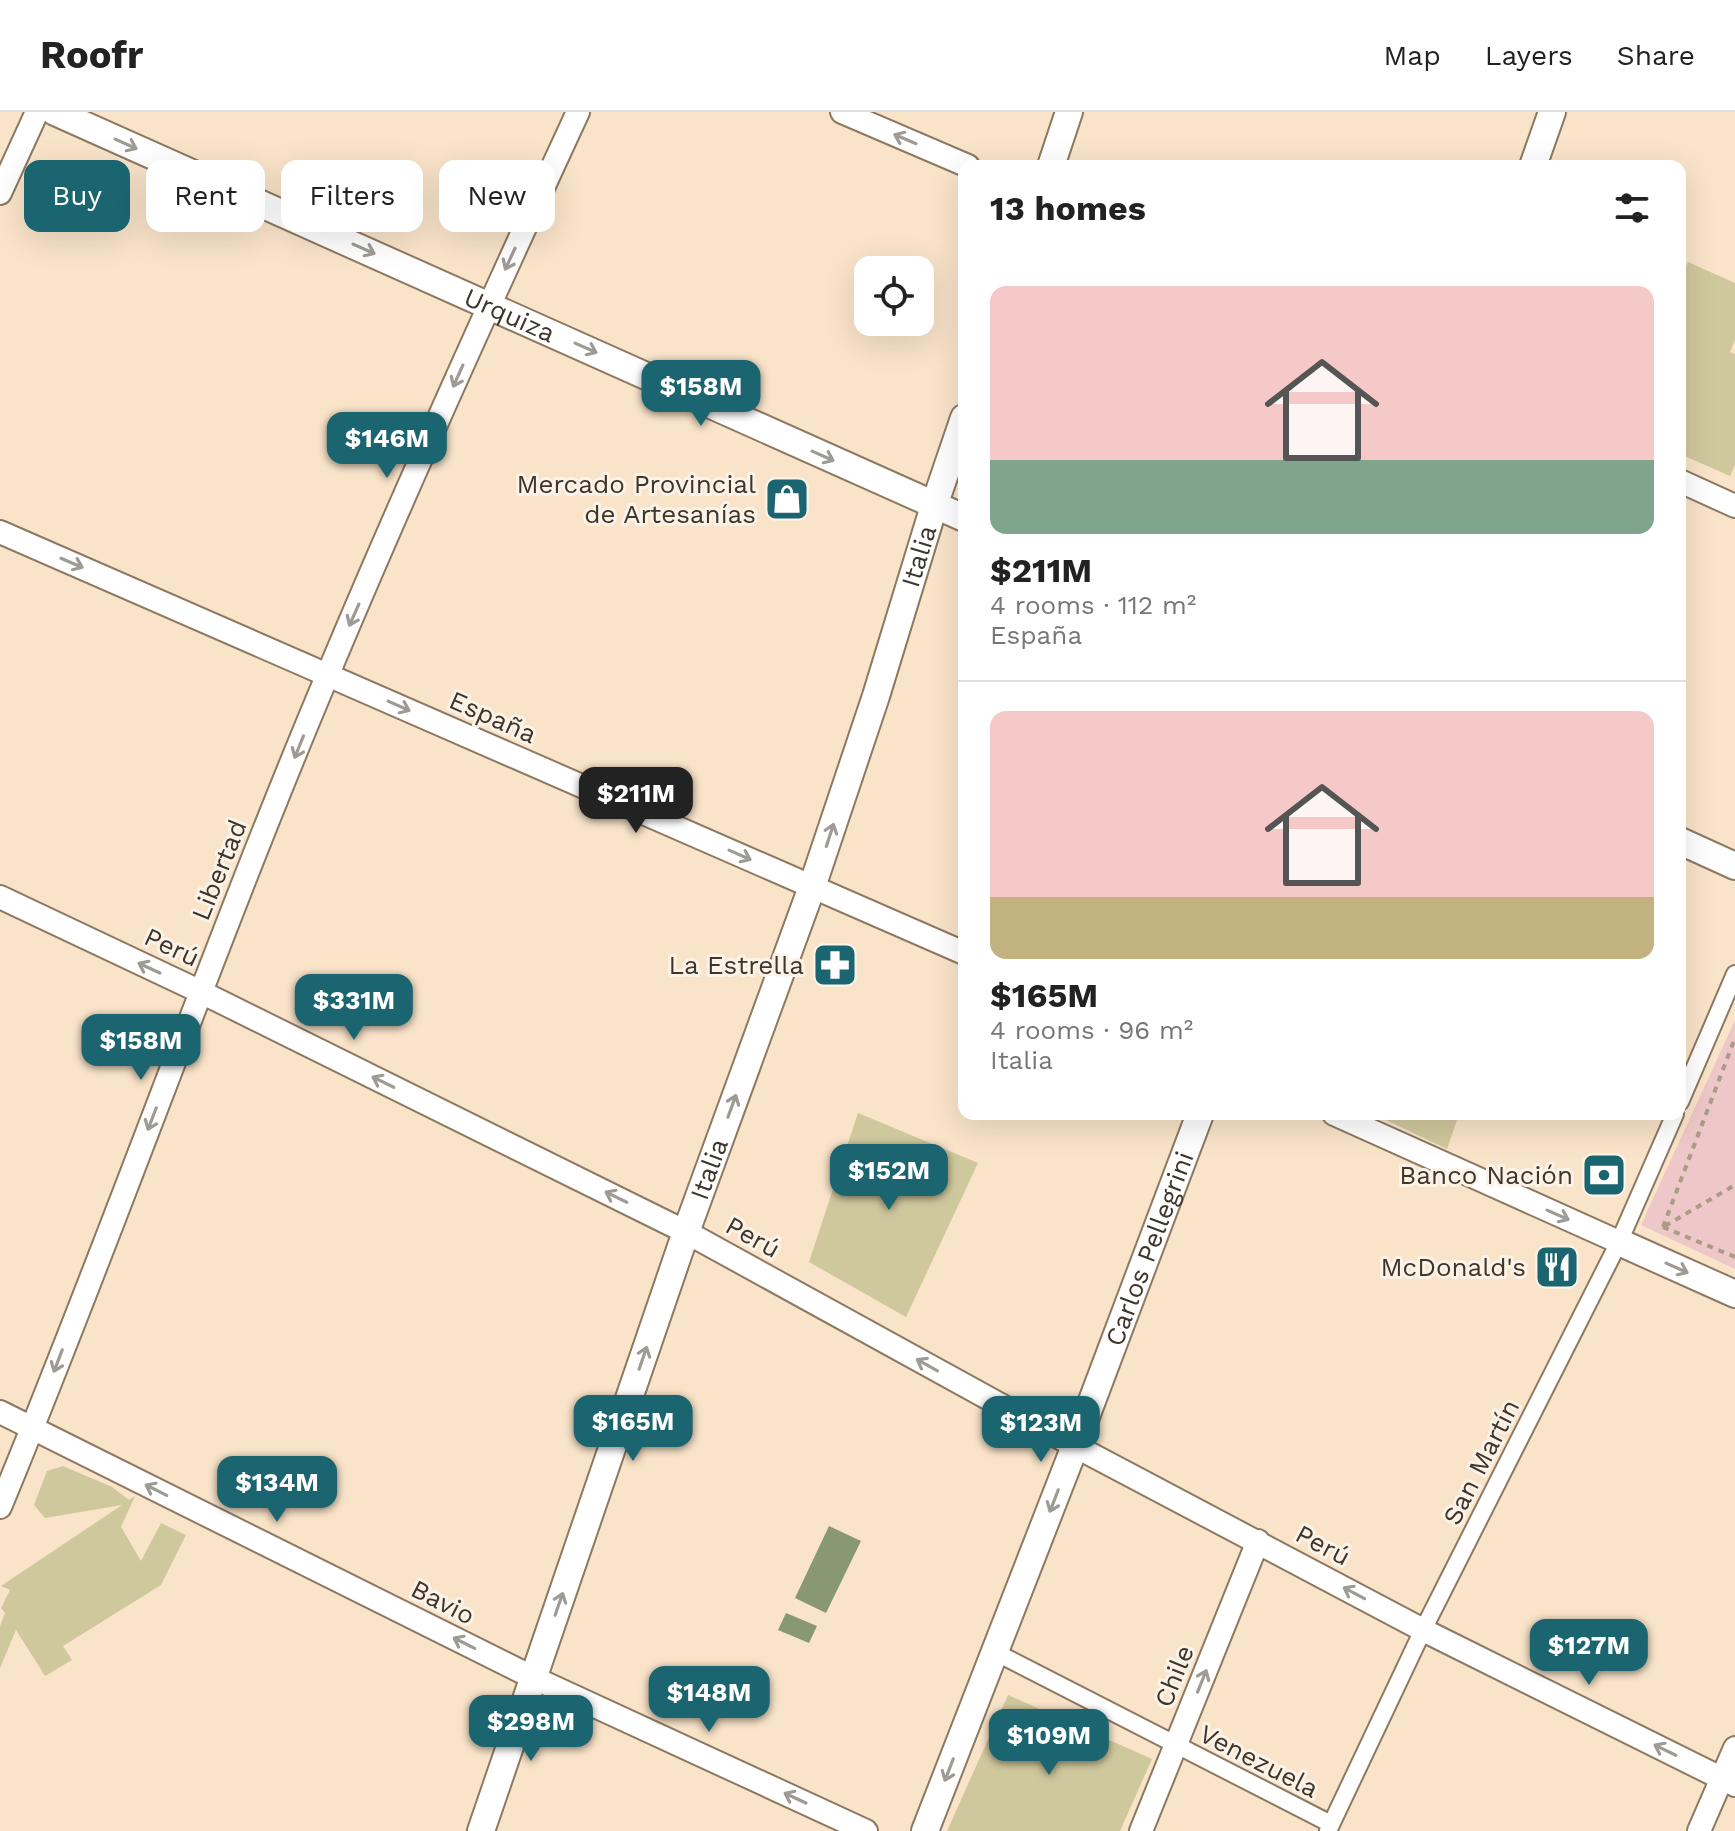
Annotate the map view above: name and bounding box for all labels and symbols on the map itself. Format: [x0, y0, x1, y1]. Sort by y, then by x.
one-way arrow [893, 131, 918, 145]
one-way arrow [114, 137, 138, 152]
one-way arrow [351, 243, 376, 258]
one-way arrow [502, 247, 517, 271]
street label: Urquiza [460, 282, 560, 349]
one-way arrow [573, 342, 598, 357]
pin: $158M [645, 360, 757, 428]
one-way arrow [450, 364, 465, 388]
pin: $146M [331, 412, 443, 480]
one-way arrow [810, 449, 834, 464]
place label: Mercado Provincial de Artesanías [516, 469, 756, 529]
shop icon: Mercado Provincial de Artesanías [763, 475, 811, 523]
street label: Italia [895, 521, 942, 591]
one-way arrow [59, 557, 83, 572]
one-way arrow [345, 602, 360, 626]
street label: España [445, 685, 541, 750]
one-way arrow [386, 699, 411, 714]
one-way arrow [290, 734, 305, 759]
pin: $211M [580, 767, 692, 835]
street label: Libertad [185, 815, 253, 925]
one-way arrow [823, 823, 838, 848]
one-way arrow [727, 849, 751, 864]
street label: Perú [140, 921, 204, 973]
pharmacy icon: La Estrella [811, 941, 859, 989]
place label: La Estrella [668, 950, 804, 980]
one-way arrow [137, 960, 161, 975]
pin: $331M [298, 974, 410, 1042]
pin: $158M [85, 1014, 197, 1082]
one-way arrow [371, 1074, 395, 1089]
one-way arrow [726, 1094, 740, 1119]
one-way arrow [144, 1106, 158, 1131]
street label: Italia [684, 1134, 734, 1204]
pin: $152M [833, 1144, 945, 1212]
street label: Carlos Pellegrini [1099, 1147, 1199, 1350]
bank icon: Banco Nación [1580, 1151, 1628, 1199]
place label: Banco Nación [1399, 1160, 1573, 1190]
one-way arrow [604, 1189, 628, 1204]
one-way arrow [1546, 1208, 1570, 1223]
street label: Perú [721, 1210, 785, 1264]
restaurant icon: McDonald's [1533, 1243, 1581, 1291]
place label: McDonald's [1381, 1252, 1526, 1282]
one-way arrow [1665, 1261, 1689, 1276]
one-way arrow [636, 1346, 651, 1371]
one-way arrow [50, 1349, 65, 1373]
one-way arrow [916, 1357, 940, 1372]
street label: San Martín [1437, 1394, 1525, 1530]
pin: $165M [577, 1395, 689, 1463]
pin: $123M [985, 1396, 1097, 1464]
pin: $134M [221, 1456, 333, 1524]
one-way arrow [145, 1482, 169, 1497]
one-way arrow [1046, 1488, 1060, 1513]
street label: Perú [1291, 1518, 1355, 1572]
street label: Bavio [406, 1573, 480, 1631]
one-way arrow [1343, 1585, 1367, 1600]
one-way arrow [552, 1592, 567, 1617]
pin: $127M [1533, 1619, 1645, 1687]
one-way arrow [453, 1635, 476, 1650]
street label: Chile [1148, 1641, 1200, 1711]
pin: $148M [653, 1666, 765, 1734]
one-way arrow [1196, 1669, 1211, 1694]
pin: $298M [475, 1695, 587, 1763]
pin: $109M [993, 1709, 1105, 1777]
street label: Venezuela [1195, 1718, 1324, 1804]
one-way arrow [1654, 1742, 1678, 1757]
one-way arrow [941, 1757, 955, 1782]
one-way arrow [783, 1790, 808, 1805]

